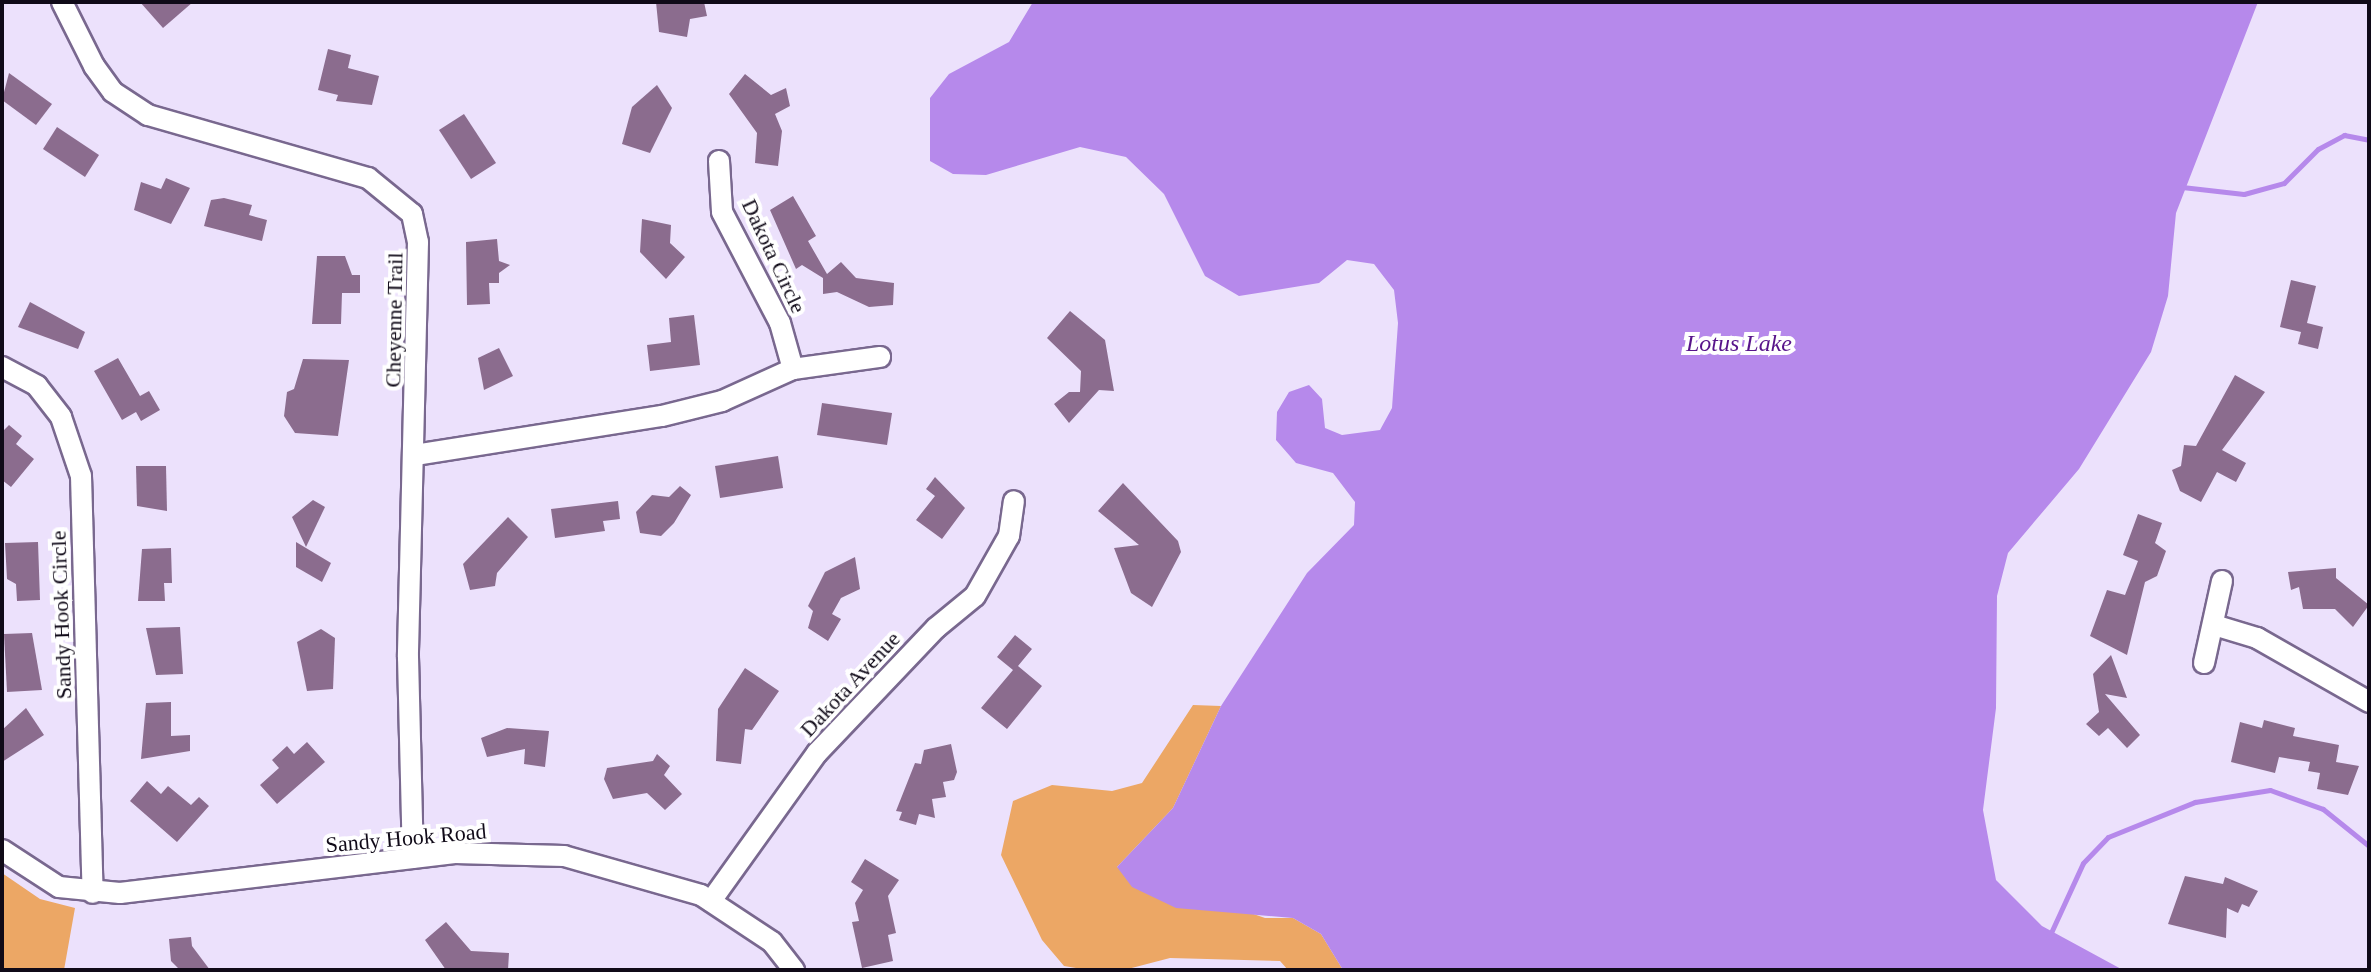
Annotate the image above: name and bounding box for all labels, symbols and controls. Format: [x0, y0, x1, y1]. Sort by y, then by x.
street label: Dakota Circle [736, 195, 812, 317]
street label: Cheyenne Trail [380, 252, 408, 388]
water label: Lotus Lake [1686, 330, 1792, 358]
street label: Sandy Hook Circle [45, 530, 77, 700]
street label: Dakota Avenue [794, 625, 906, 743]
street label: Sandy Hook Road [324, 818, 488, 858]

